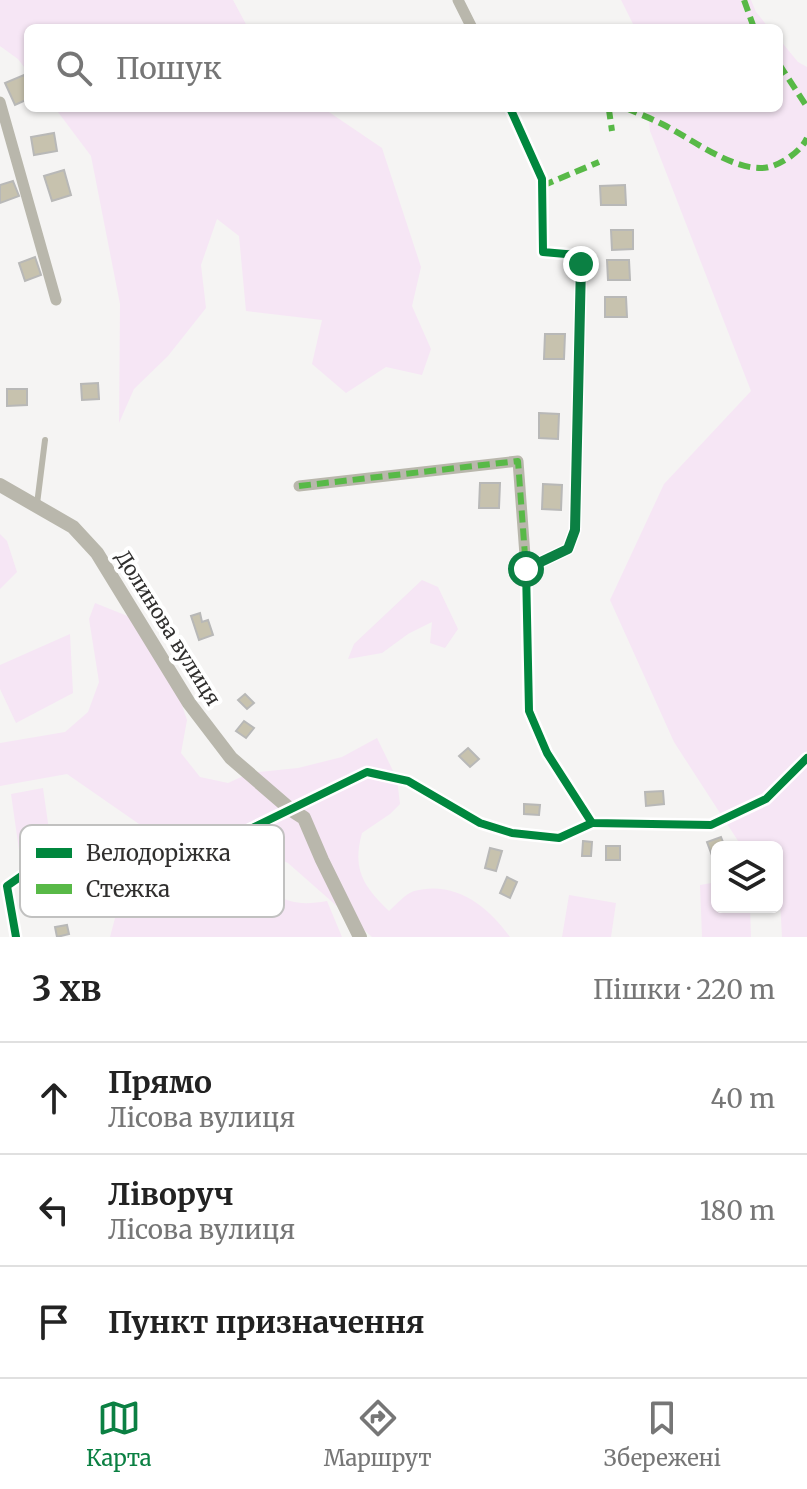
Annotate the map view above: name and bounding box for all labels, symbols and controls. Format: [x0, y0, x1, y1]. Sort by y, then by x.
search box [24, 24, 783, 112]
icon: search [52, 46, 96, 90]
text: Пошук [116, 49, 222, 87]
route end [563, 246, 599, 282]
street label: Долинова вулиця [111, 546, 226, 710]
route start [508, 551, 544, 587]
legend [20, 825, 284, 917]
text: Велодоріжка [86, 839, 231, 867]
map controls [711, 841, 783, 913]
button: layers [711, 841, 783, 913]
text: Стежка [86, 875, 170, 903]
text: 3 хв [32, 968, 102, 1010]
text: Пішки · 220 m [593, 973, 775, 1006]
text: Прямо [108, 1063, 212, 1101]
icon: ahead [32, 1076, 76, 1120]
text: 40 m [711, 1082, 775, 1115]
text: Лісова вулиця [108, 1101, 295, 1134]
text: Ліворуч [108, 1175, 234, 1213]
icon: left [32, 1188, 76, 1232]
text: 180 m [700, 1194, 775, 1227]
text: Лісова вулиця [108, 1213, 295, 1246]
icon: arrive [32, 1300, 76, 1344]
text: Пункт призначення [108, 1303, 425, 1341]
tab: Карта [86, 1396, 152, 1472]
tab: Маршрут [324, 1396, 432, 1472]
tab: Збережені [604, 1396, 721, 1472]

